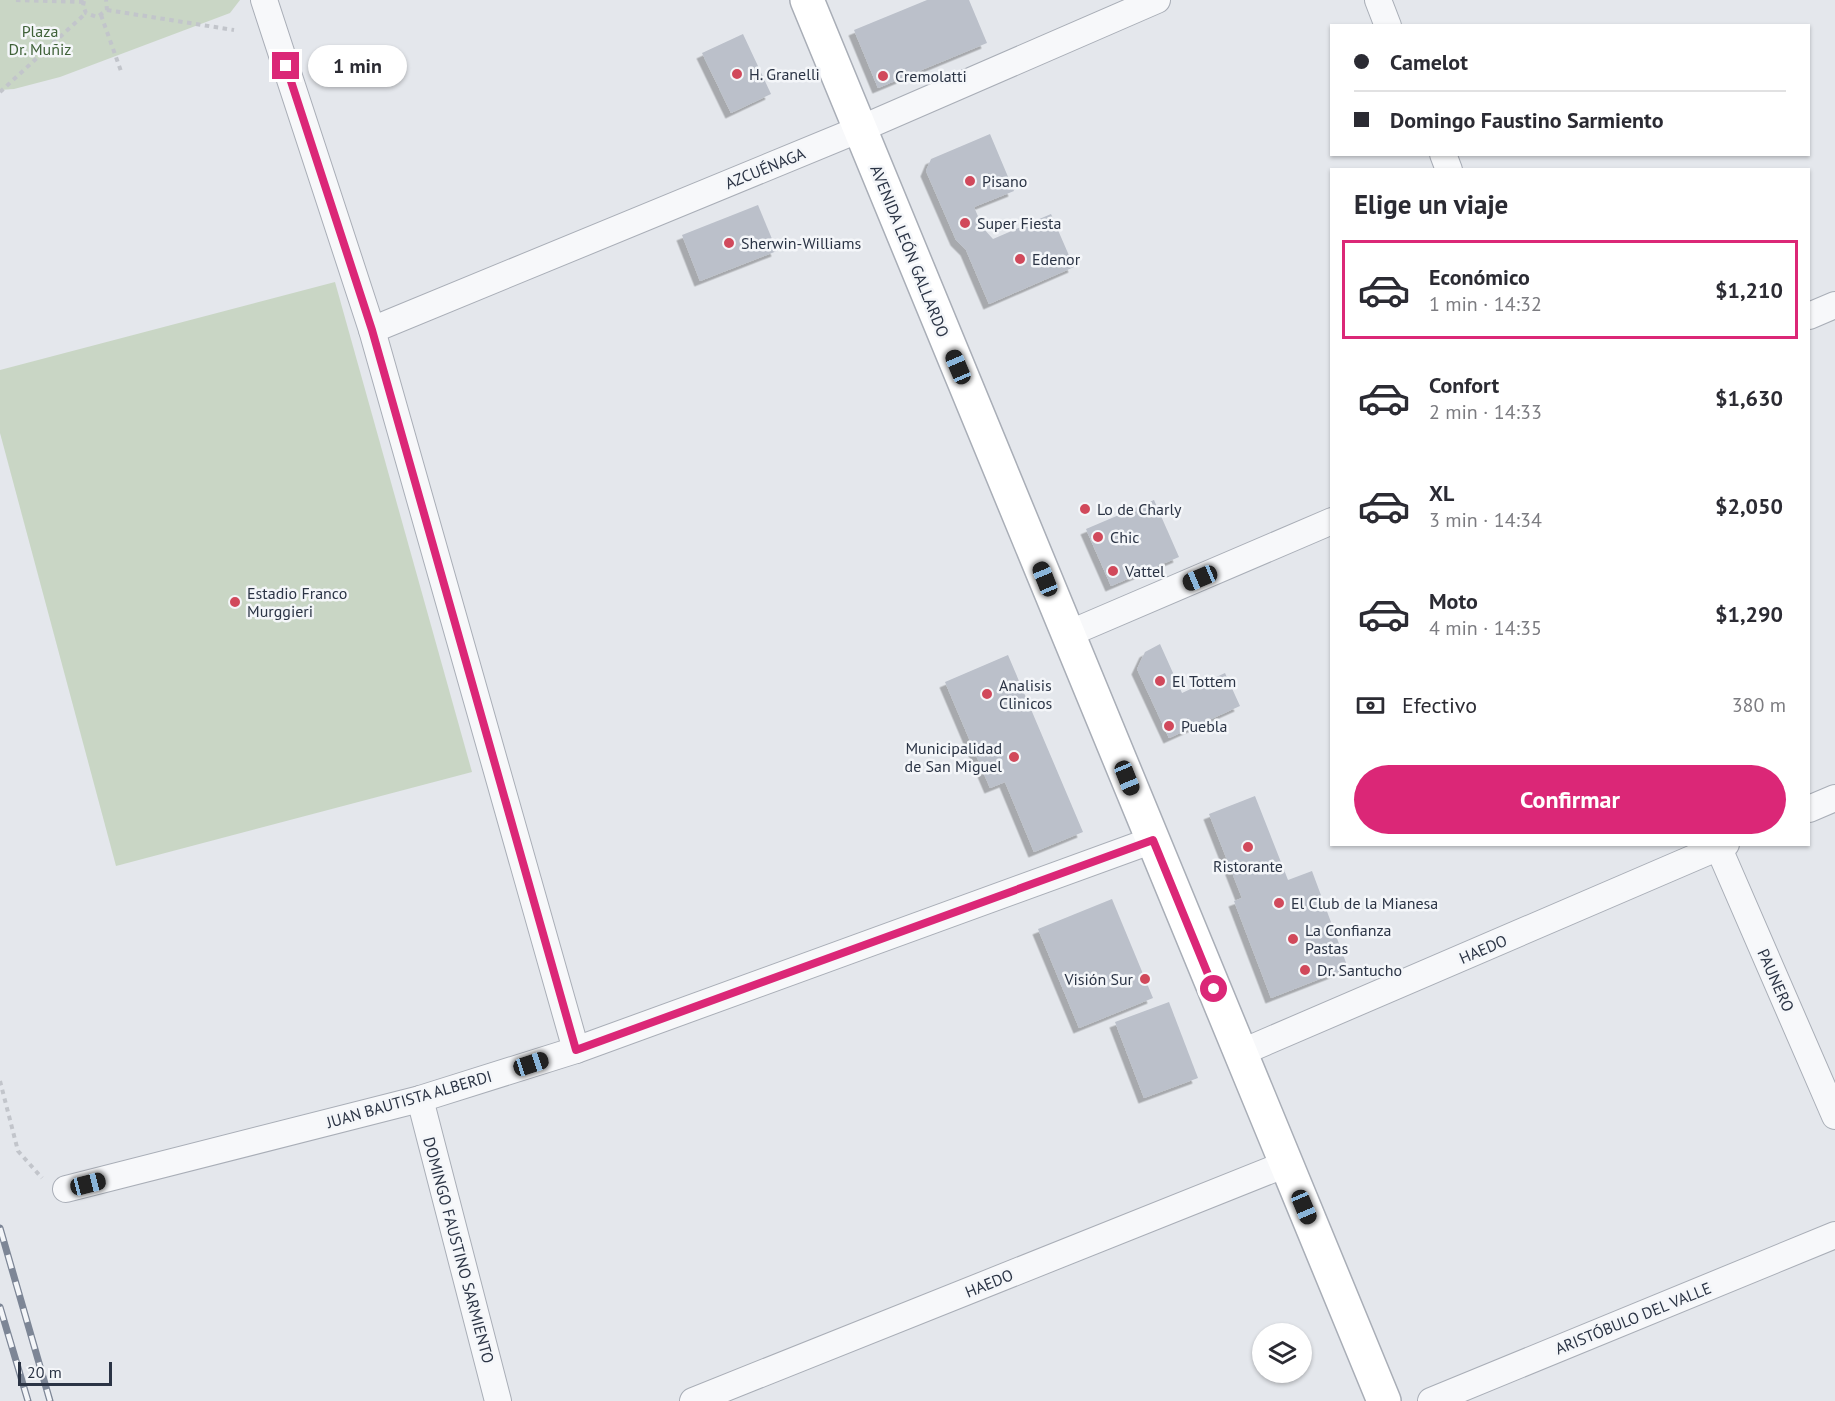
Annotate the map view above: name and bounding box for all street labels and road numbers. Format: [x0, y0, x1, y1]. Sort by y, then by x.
street label: AZCUÉNAGA [722, 143, 809, 193]
street label: AVENIDA LEÓN GALLARDO [866, 162, 954, 340]
street label: HAEDO [1456, 930, 1510, 968]
street label: PAUNERO [1753, 945, 1799, 1015]
street label: JUAN BAUTISTA ALBERDI [323, 1066, 494, 1132]
street label: DOMINGO FAUSTINO SARMIENTO [419, 1135, 499, 1365]
street label: HAEDO [962, 1264, 1016, 1302]
street label: ARISTÓBULO DEL VALLE [1552, 1278, 1714, 1358]

